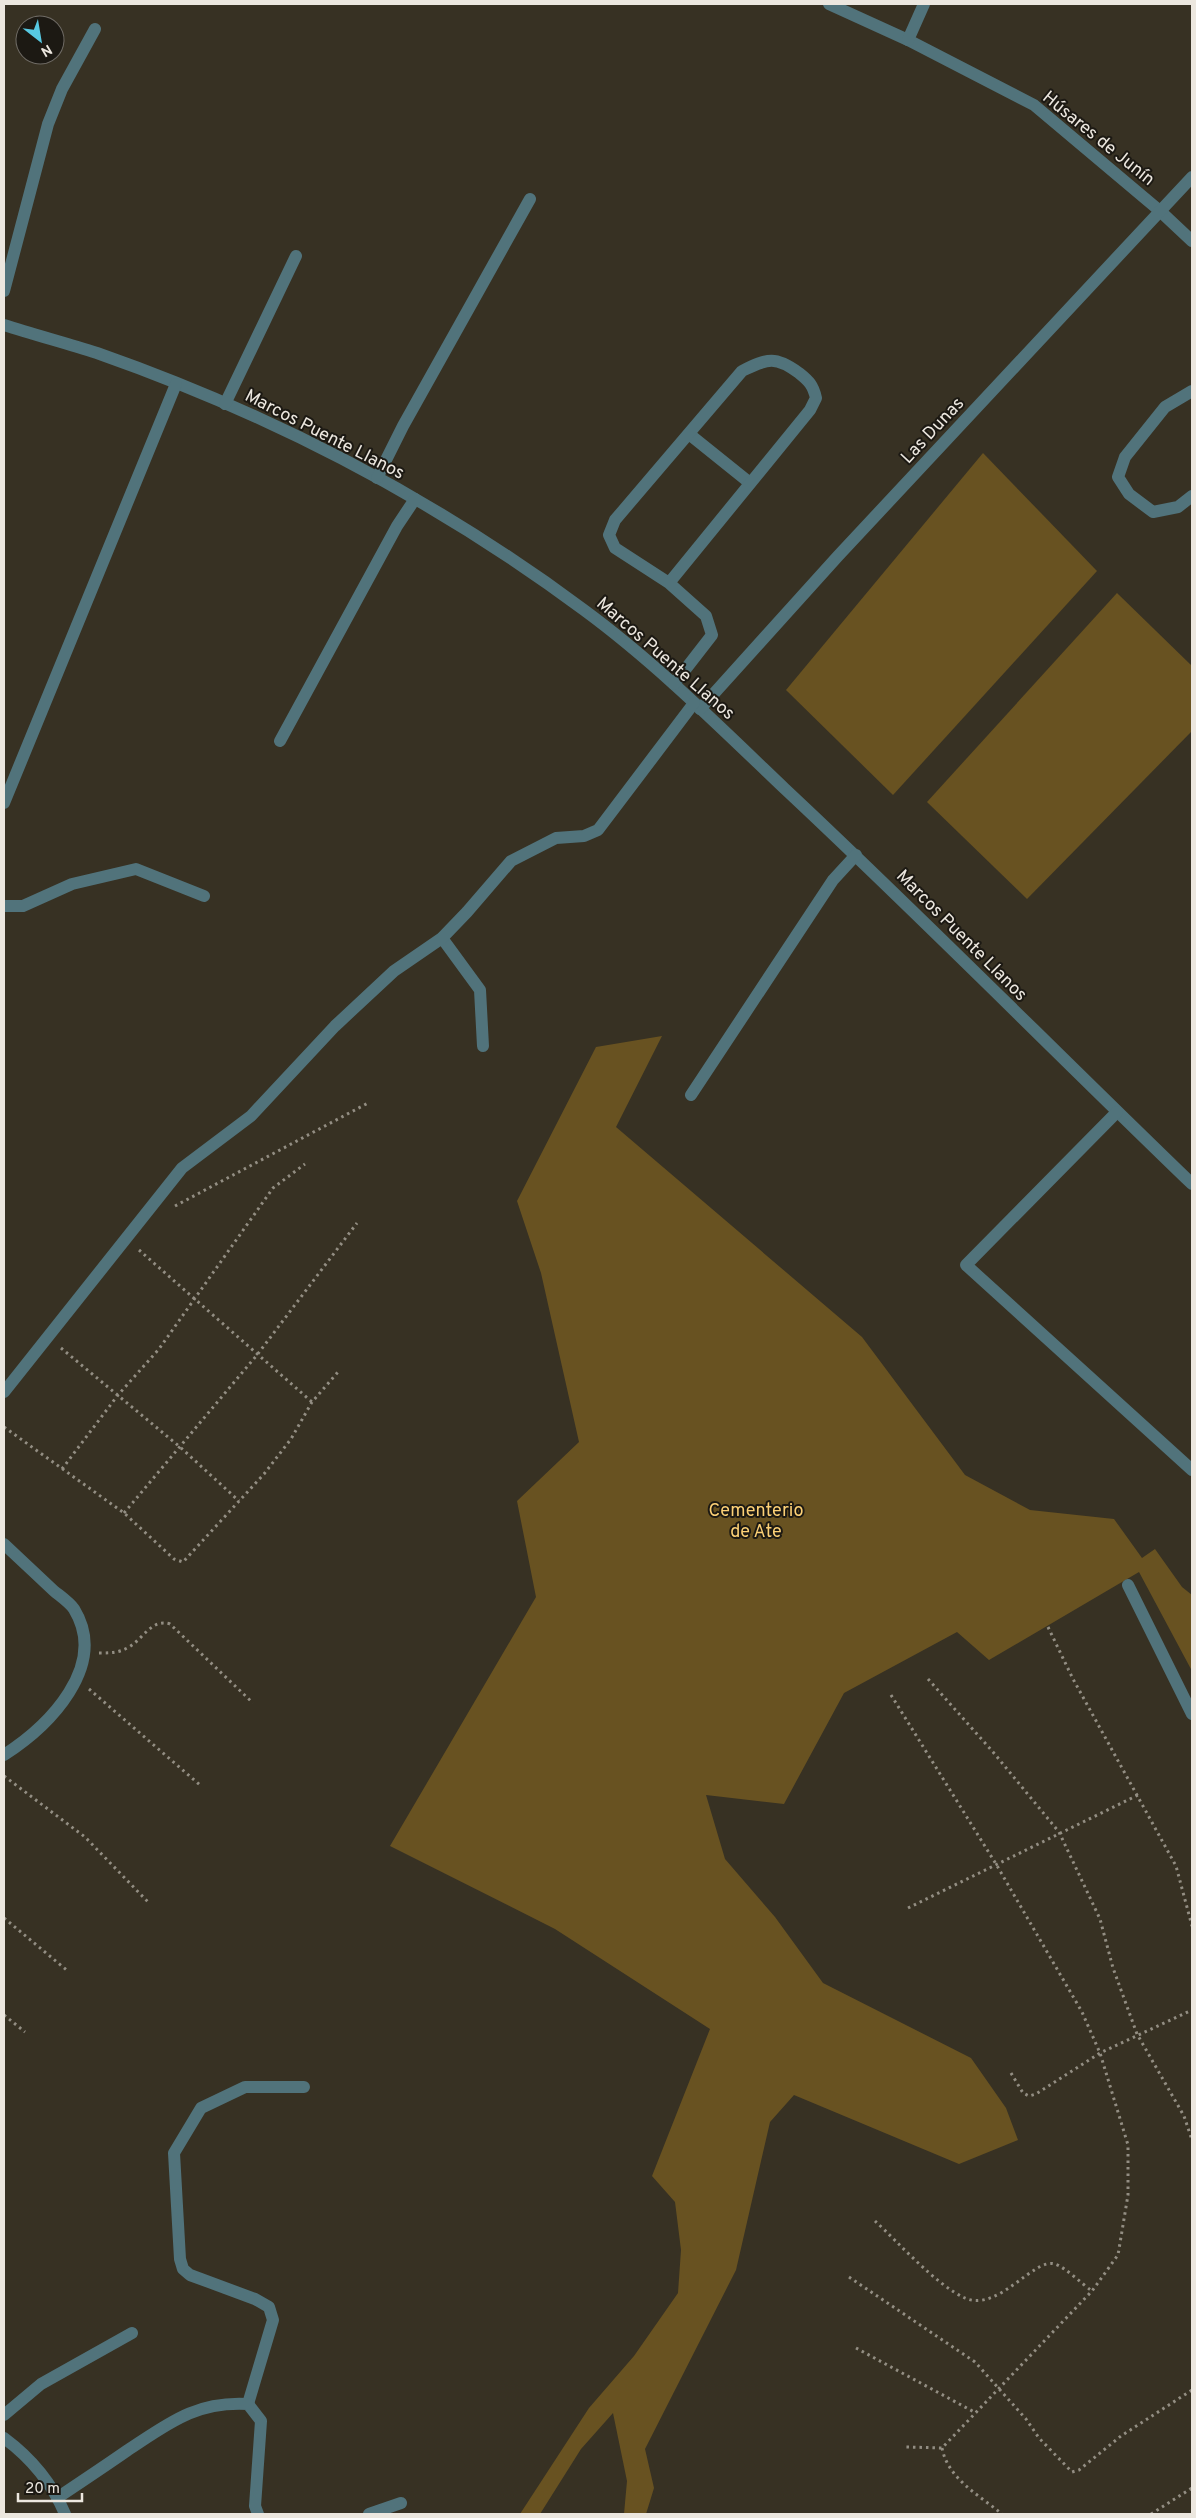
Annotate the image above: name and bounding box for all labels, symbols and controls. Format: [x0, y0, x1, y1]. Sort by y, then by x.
north arrow [15, 15, 65, 65]
text: N [37, 40, 55, 60]
street label: Húsares de Junín [1037, 87, 1159, 192]
street label: Marcos Puente Llanos [240, 385, 408, 486]
street label: Las Dunas [896, 393, 970, 469]
street label: Marcos Puente Llanos [591, 593, 739, 726]
street label: Marcos Puente Llanos [890, 866, 1031, 1007]
park label: Cementerio de Ate [709, 1500, 803, 1544]
scale bar [18, 2470, 81, 2502]
text: 20 m [25, 2480, 60, 2499]

